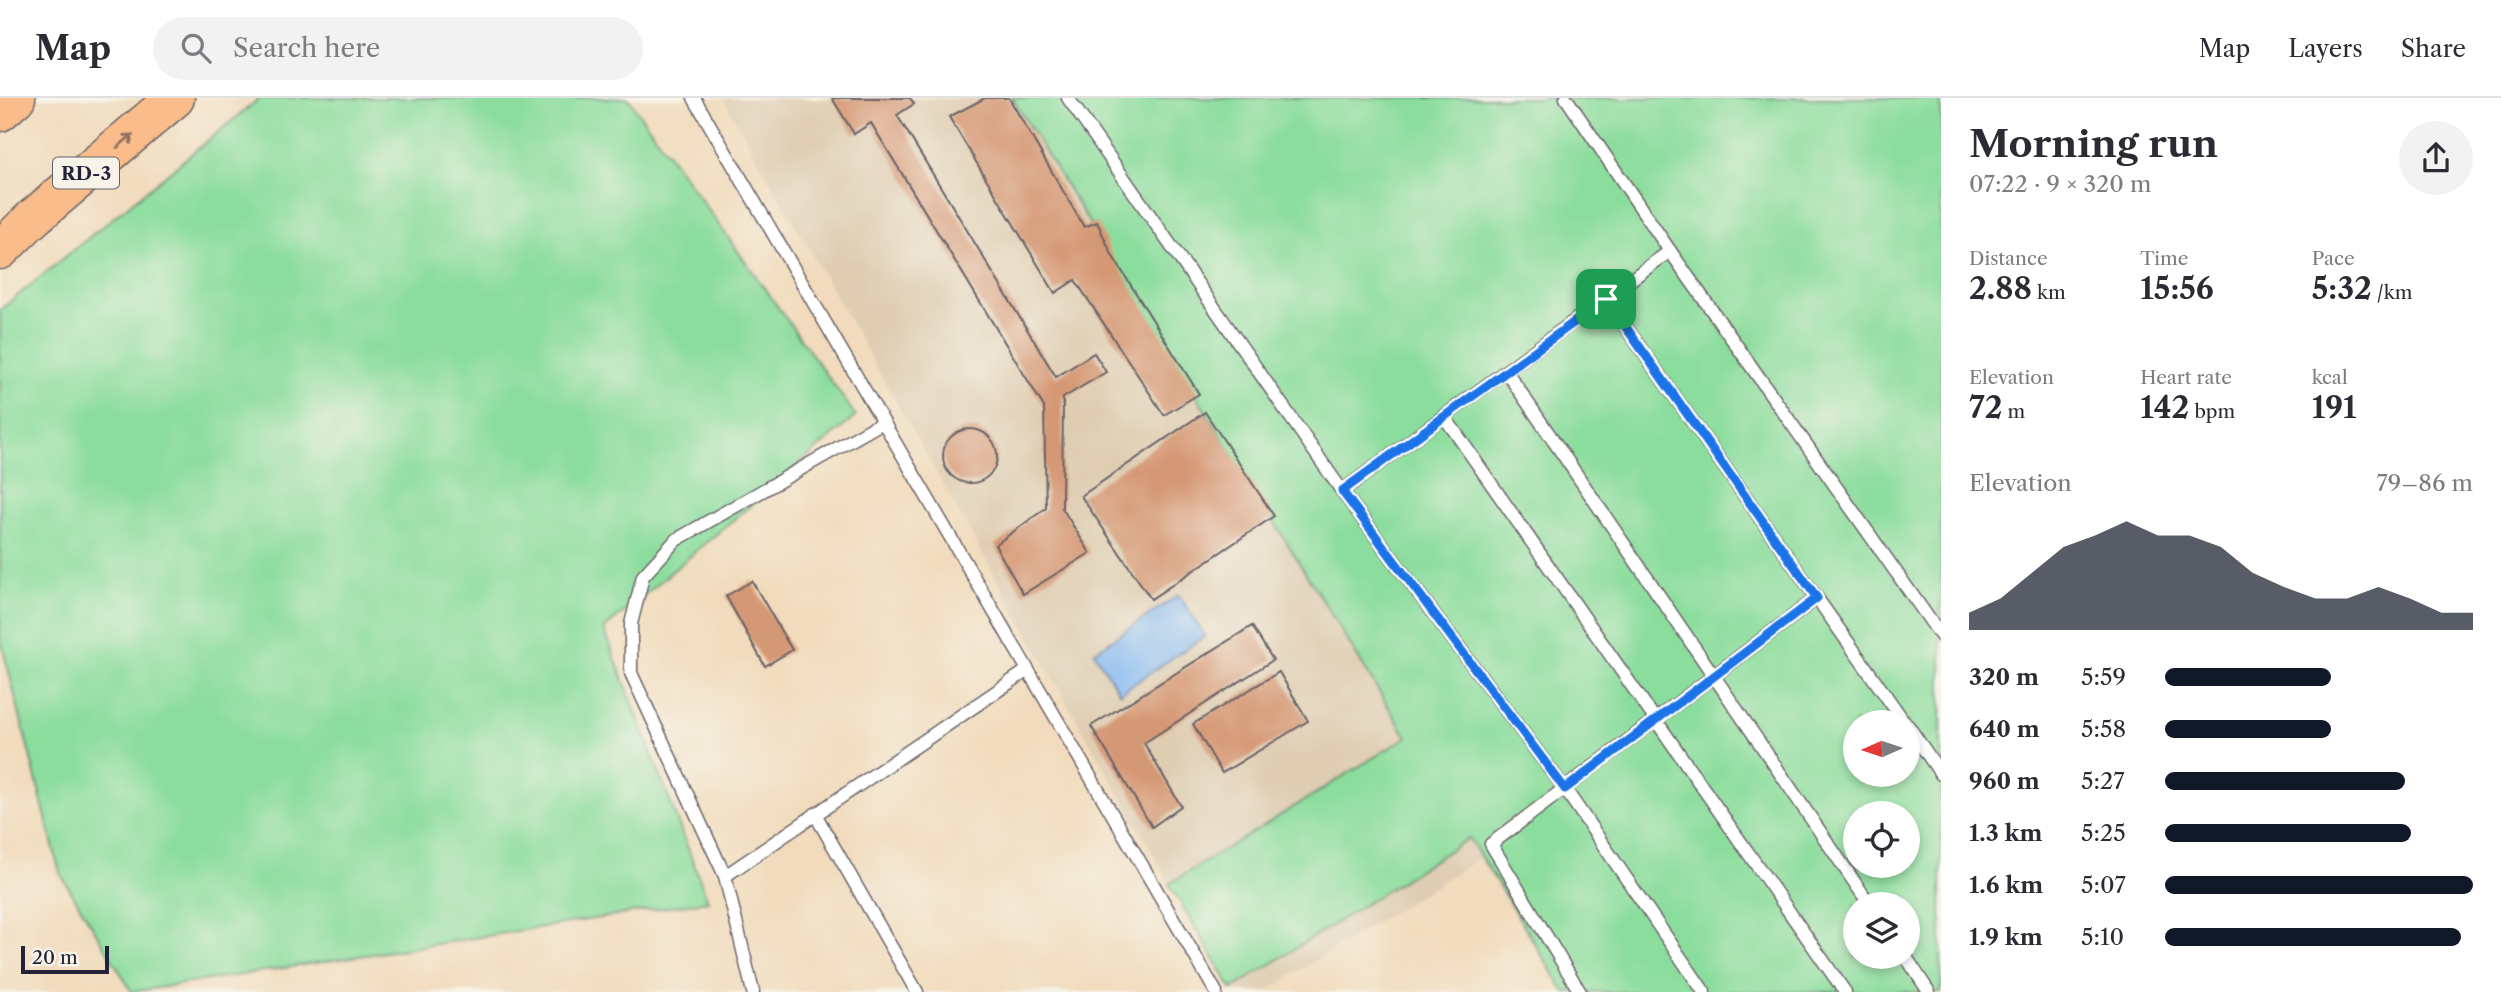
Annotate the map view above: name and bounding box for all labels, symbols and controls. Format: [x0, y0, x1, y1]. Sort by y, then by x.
search box [153, 17, 643, 80]
text: Map [35, 28, 111, 69]
icon: search [177, 29, 215, 67]
text: Search here [233, 32, 380, 64]
text: Map [2199, 34, 2250, 63]
text: Layers [2288, 34, 2363, 63]
text: Share [2401, 34, 2466, 63]
text: Morning run [1969, 120, 2218, 167]
button: share [2399, 121, 2473, 195]
one-way arrow [115, 133, 133, 148]
road number: RD-3 [53, 158, 119, 188]
text: 07:22 · 9 × 320 m [1969, 170, 2151, 198]
text: Distance [1969, 247, 2048, 270]
text: Time [2140, 247, 2188, 270]
text: Pace [2312, 247, 2355, 270]
pin [1576, 269, 1636, 329]
text: 2.88 [1969, 270, 2032, 307]
text: 15:56 [2140, 270, 2214, 307]
text: 5:32 [2312, 270, 2372, 307]
icon: arrive [1587, 280, 1625, 318]
text: km [2032, 281, 2066, 304]
text: /km [2372, 281, 2412, 304]
text: Elevation [1969, 366, 2054, 389]
text: Heart rate [2140, 366, 2232, 389]
text: kcal [2312, 366, 2348, 389]
text: 72 [1969, 389, 2002, 426]
text: 142 [2140, 389, 2189, 426]
text: 191 [2312, 389, 2357, 426]
text: m [2002, 400, 2025, 423]
text: bpm [2189, 400, 2235, 423]
text: Elevation [1969, 469, 2072, 497]
text: 79–86 m [2376, 469, 2473, 497]
text: 320 m [1969, 663, 2039, 691]
text: 5:59 [2081, 663, 2126, 691]
north arrow [1843, 710, 1920, 788]
map controls [1843, 710, 1920, 969]
text: 640 m [1969, 715, 2040, 743]
text: 5:58 [2081, 715, 2126, 743]
text: 960 m [1969, 767, 2040, 795]
text: 5:27 [2081, 767, 2125, 795]
button: locate [1843, 801, 1920, 878]
text: 1.3 km [1969, 819, 2043, 847]
text: 5:25 [2081, 819, 2126, 847]
text: 1.6 km [1969, 871, 2043, 899]
text: 5:07 [2081, 871, 2126, 899]
button: layers [1843, 892, 1920, 969]
text: 1.9 km [1969, 923, 2043, 951]
text: 5:10 [2081, 923, 2124, 951]
scale bar [21, 943, 108, 975]
text: 20 m [32, 946, 78, 969]

